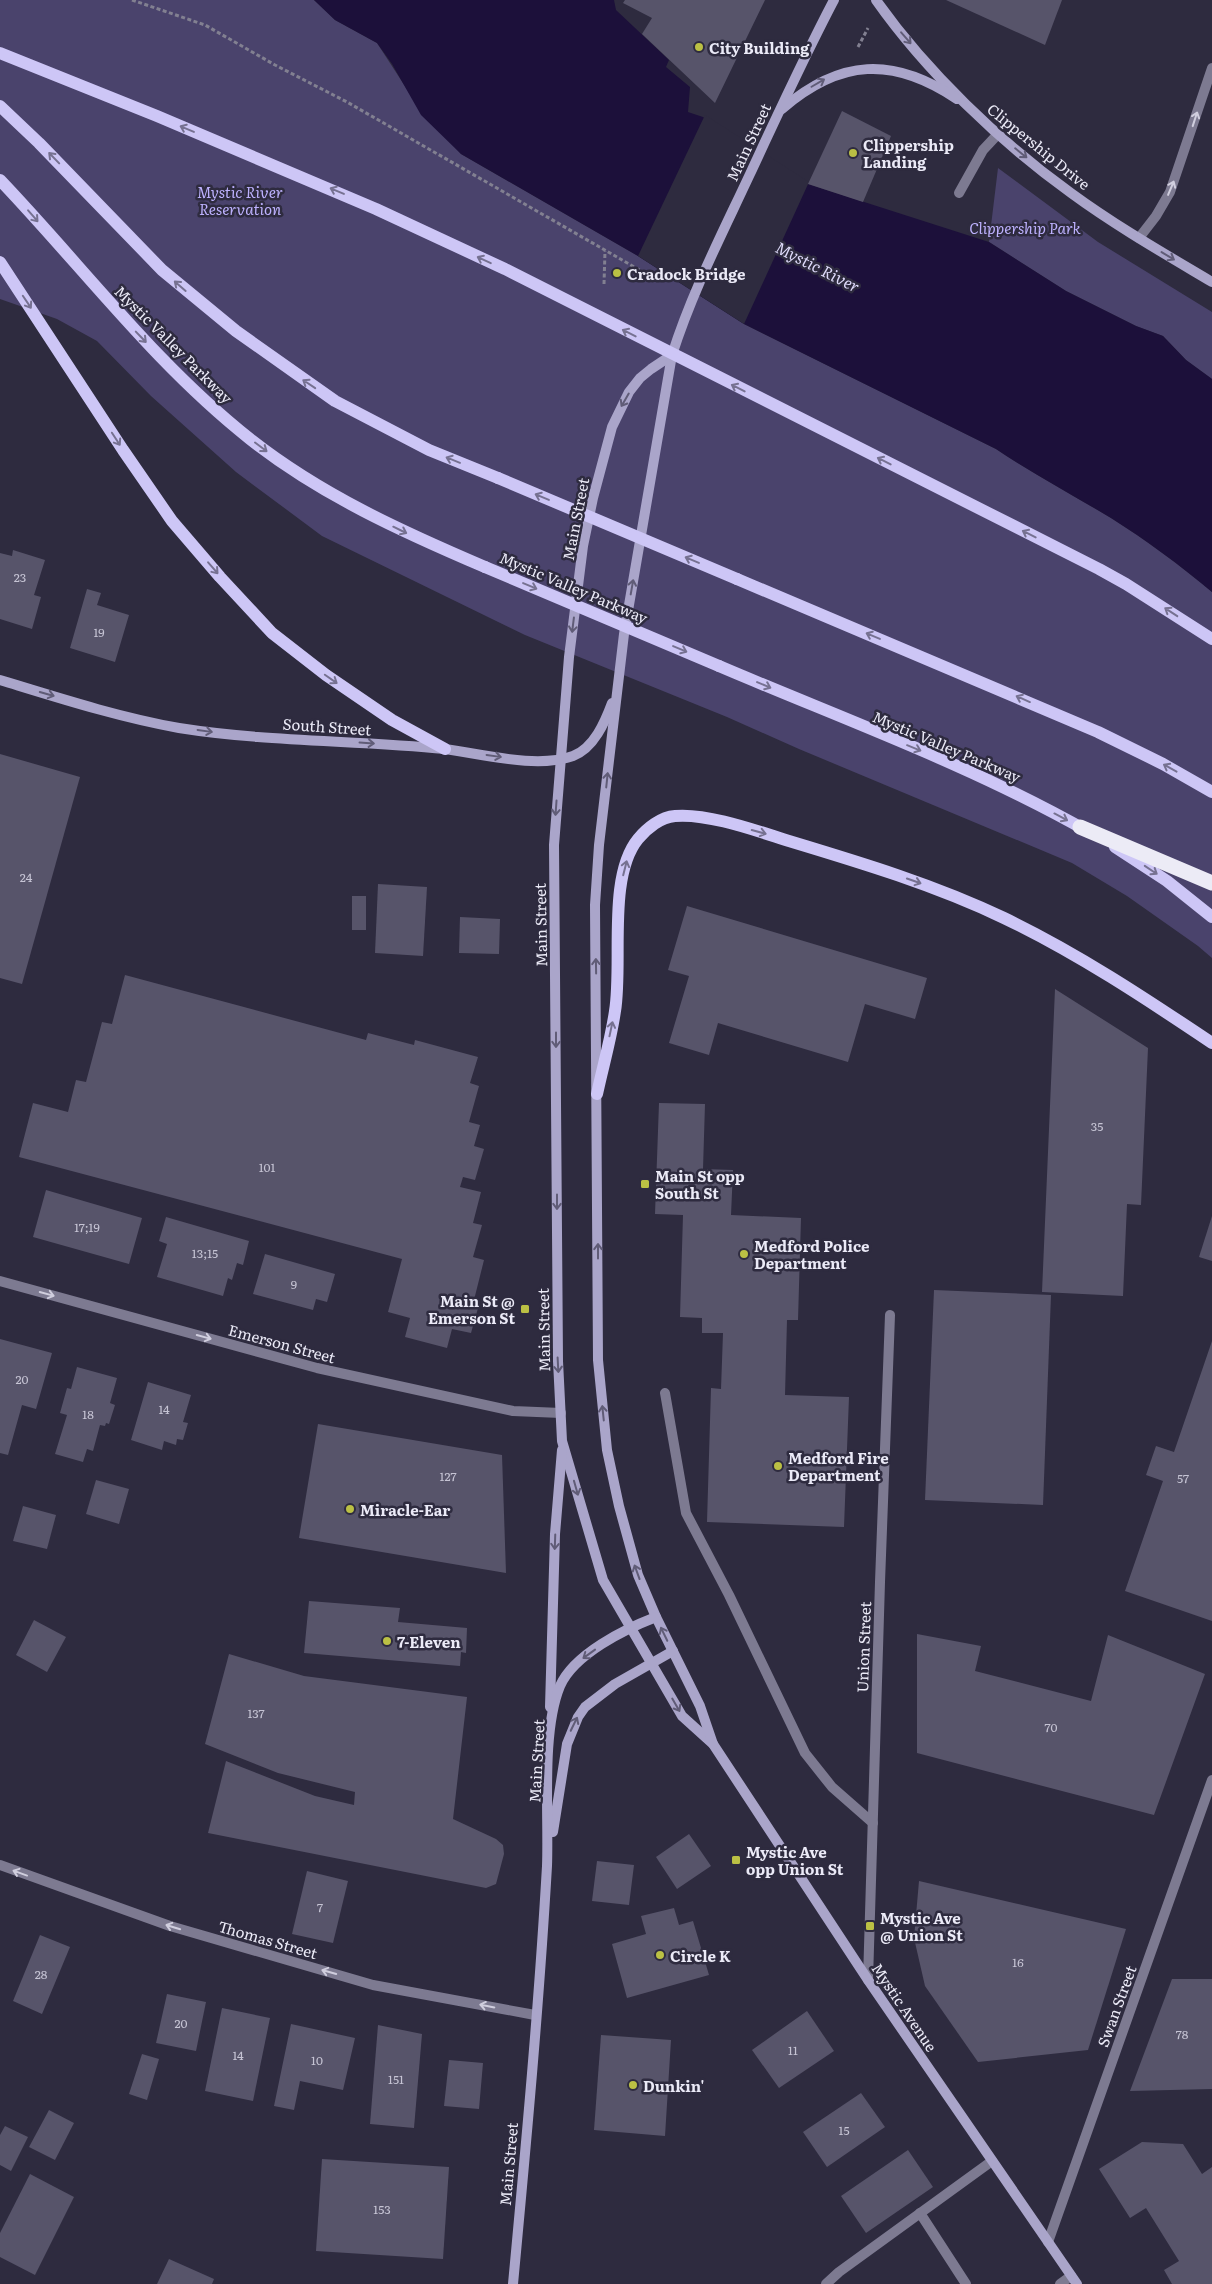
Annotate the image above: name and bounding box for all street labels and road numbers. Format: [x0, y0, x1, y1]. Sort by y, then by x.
street label: Clippership Drive [982, 97, 1096, 195]
street label: Main Street [720, 99, 776, 185]
street label: Mystic Valley Parkway [110, 280, 239, 409]
street label: Main Street [556, 476, 594, 562]
street label: Mystic Valley Parkway [496, 545, 652, 629]
street label: Mystic Valley Parkway [869, 704, 1025, 788]
street label: South Street [282, 711, 372, 741]
street label: Main Street [528, 883, 552, 967]
street label: Main Street [531, 1288, 555, 1372]
street label: Emerson Street [226, 1318, 338, 1368]
street label: Union Street [850, 1601, 876, 1693]
street label: Main Street [522, 1719, 550, 1803]
street label: Thomas Street [216, 1914, 320, 1964]
street label: Mystic Avenue [867, 1958, 943, 2056]
street label: Swan Street [1091, 1962, 1141, 2050]
street label: Main Street [493, 2121, 523, 2207]

